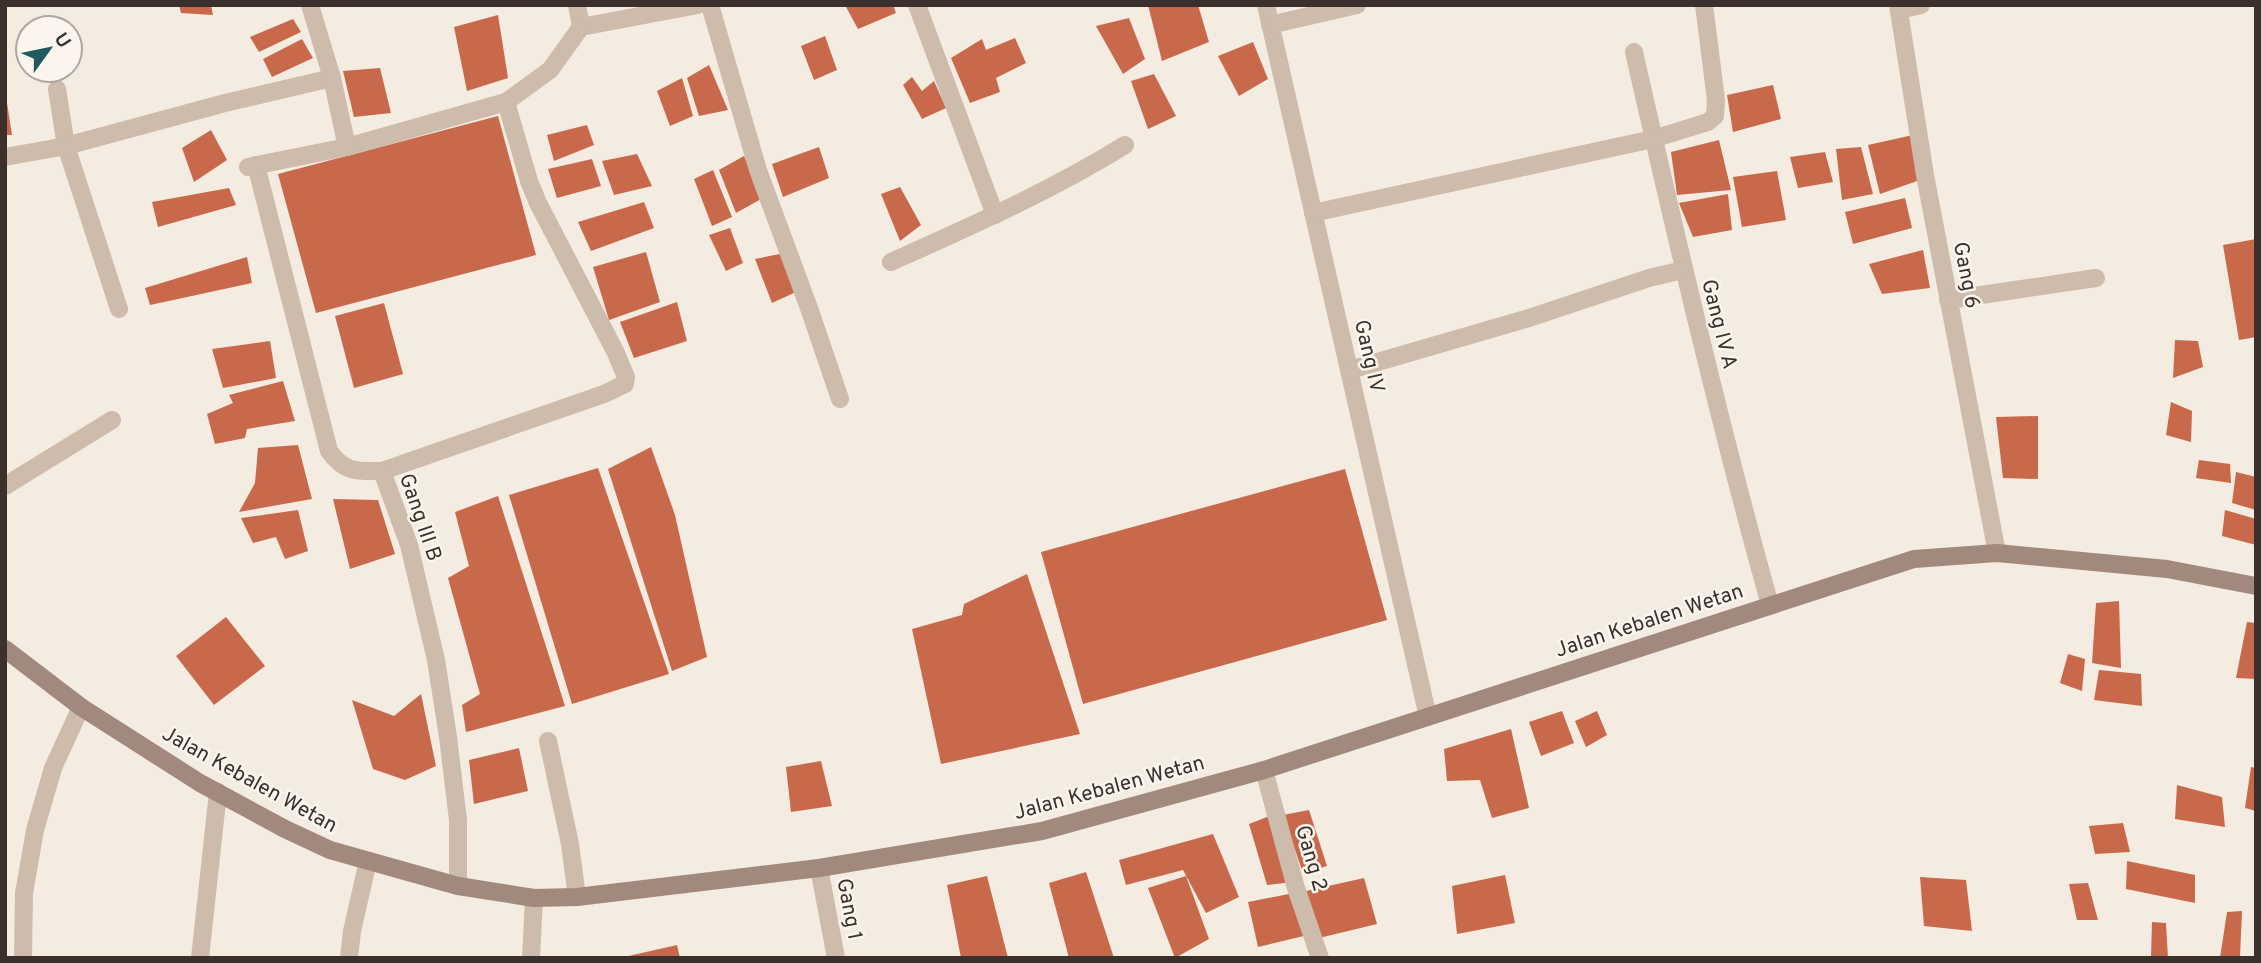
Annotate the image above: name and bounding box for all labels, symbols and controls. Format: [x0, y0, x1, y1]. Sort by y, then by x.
north arrow [14, 14, 84, 84]
text: U [48, 29, 75, 53]
street label: Gang 6 [1946, 240, 1985, 311]
street label: Gang IV A [1694, 277, 1743, 372]
street label: Gang IV [1347, 317, 1390, 396]
street label: Gang III B [392, 470, 447, 565]
street label: Jalan Kebalen Wetan [1552, 578, 1747, 665]
street label: Jalan Kebalen Wetan [157, 721, 342, 840]
street label: Jalan Kebalen Wetan [1011, 750, 1208, 827]
street label: Gang 2 [1288, 822, 1333, 895]
street label: Gang 1 [829, 876, 868, 943]

